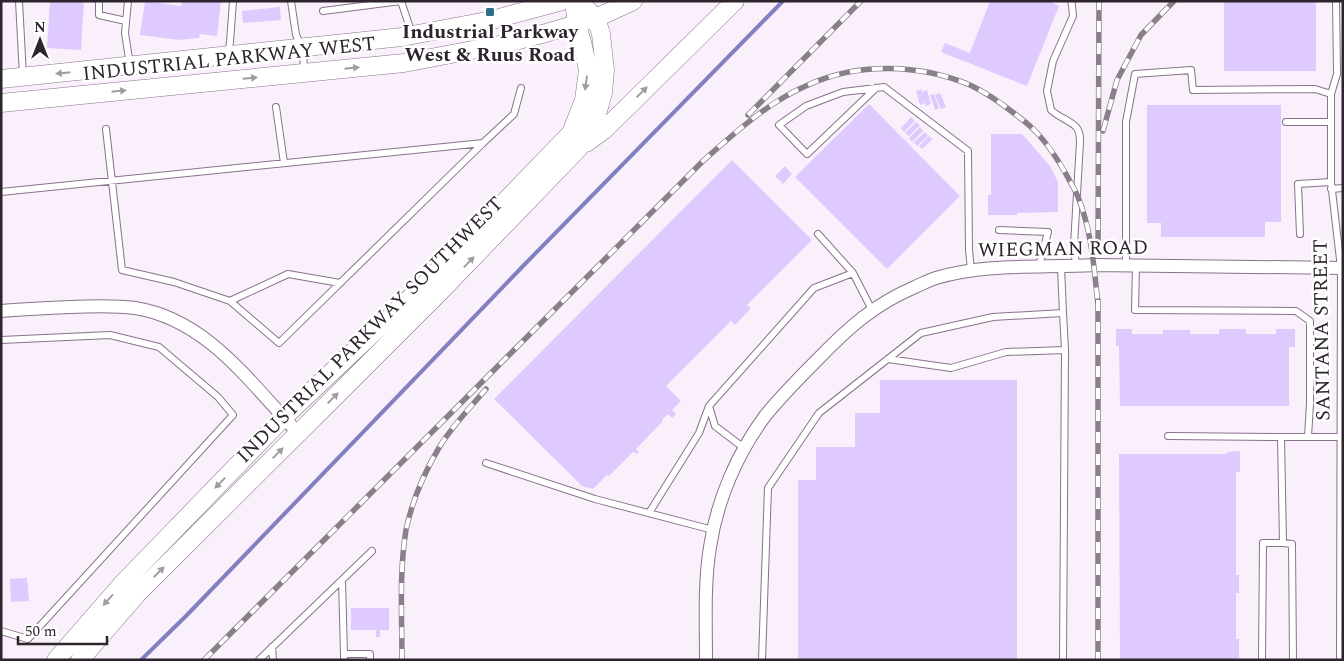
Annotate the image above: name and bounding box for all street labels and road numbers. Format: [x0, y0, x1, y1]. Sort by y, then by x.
street label: INDUSTRIAL PARKWAY WEST [81, 29, 377, 89]
street label: INDUSTRIAL PARKWAY SOUTHWEST [230, 190, 510, 470]
street label: WIEGMAN ROAD [978, 233, 1148, 265]
street label: SANTANA STREET [1305, 239, 1339, 421]

